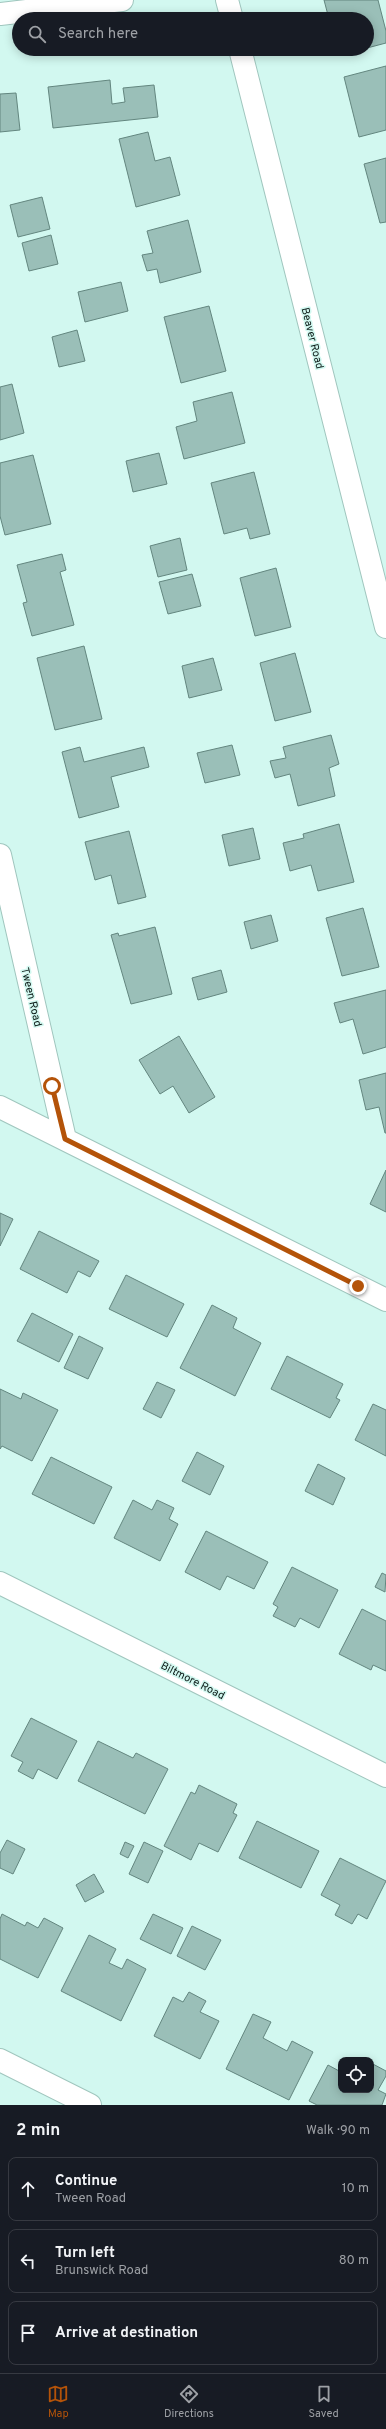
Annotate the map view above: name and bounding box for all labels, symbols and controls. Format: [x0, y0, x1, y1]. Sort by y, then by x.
search box [12, 12, 374, 56]
icon: search [26, 23, 48, 45]
text: Search here [58, 25, 138, 44]
street label: Beaver Road [298, 306, 326, 370]
street label: Tween Road [17, 966, 45, 1028]
route start [43, 1077, 61, 1095]
route end [349, 1277, 367, 1295]
street label: Biltmore Road [158, 1659, 227, 1703]
map controls [338, 2057, 374, 2093]
button: locate [338, 2057, 374, 2093]
text: 2 min [16, 2120, 60, 2142]
text: Walk · 90 m [306, 2123, 370, 2139]
text: Continue [55, 2172, 117, 2191]
icon: ahead [17, 2178, 39, 2200]
text: 10 m [342, 2181, 369, 2197]
text: Tween Road [55, 2191, 126, 2207]
text: Turn left [55, 2244, 115, 2263]
icon: left [17, 2250, 39, 2272]
text: 80 m [339, 2253, 369, 2269]
text: Brunswick Road [55, 2263, 148, 2279]
icon: arrive [17, 2322, 39, 2344]
text: Arrive at destination [55, 2324, 198, 2343]
tab: Map [47, 2383, 69, 2421]
tab: Directions [164, 2383, 214, 2421]
tab: Saved [308, 2383, 339, 2421]

